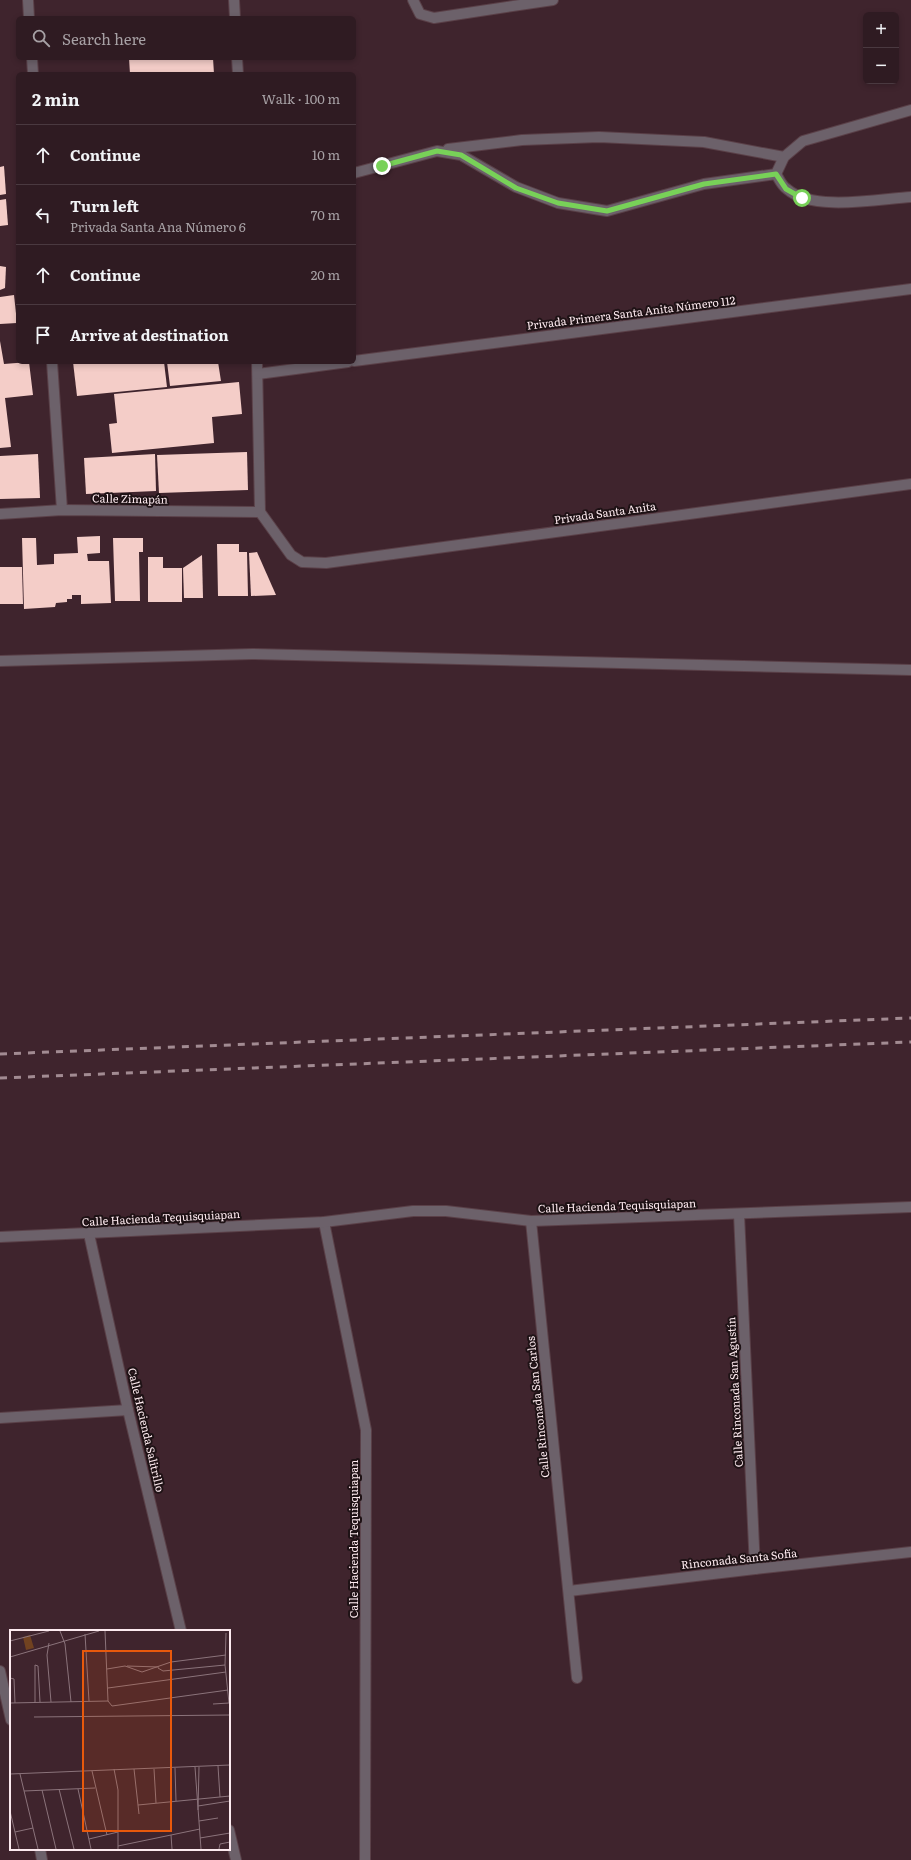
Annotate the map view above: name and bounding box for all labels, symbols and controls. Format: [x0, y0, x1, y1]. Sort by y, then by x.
map controls [863, 12, 899, 84]
button: + [863, 12, 899, 48]
search box [16, 16, 356, 60]
icon: search [30, 27, 52, 49]
text: Search here [62, 27, 146, 50]
button: − [863, 48, 899, 84]
text: 2 min [32, 86, 80, 111]
text: Walk · 100 m [262, 89, 340, 108]
text: Continue [70, 143, 140, 166]
icon: ahead [32, 144, 54, 166]
text: 10 m [312, 145, 340, 164]
route end [373, 157, 391, 175]
route start [793, 189, 811, 207]
text: Turn left [70, 194, 139, 217]
icon: left [32, 204, 54, 226]
text: 70 m [311, 205, 340, 224]
text: Privada Santa Ana Número 6 [70, 217, 246, 236]
text: Continue [70, 263, 140, 286]
icon: ahead [32, 264, 54, 286]
text: 20 m [311, 265, 340, 284]
street label: Privada Primera Santa Anita Número 112 [526, 291, 737, 333]
text: Arrive at destination [70, 323, 229, 346]
icon: arrive [32, 324, 54, 346]
street label: Calle Zimapán [92, 489, 168, 507]
street label: Privada Santa Anita [553, 497, 657, 527]
street label: Calle Hacienda Tequisquiapan [537, 1194, 696, 1216]
street label: Calle Hacienda Tequisquiapan [81, 1205, 241, 1229]
street label: Calle Rinconada San Agustín [722, 1316, 746, 1468]
street label: Calle Rinconada San Carlos [522, 1335, 552, 1479]
street label: Calle Hacienda Salitrillo [125, 1366, 169, 1493]
street label: Calle Hacienda Tequisquiapan [345, 1460, 361, 1618]
street label: Rinconada Santa Sofía [680, 1544, 798, 1572]
inset map [10, 1630, 230, 1850]

